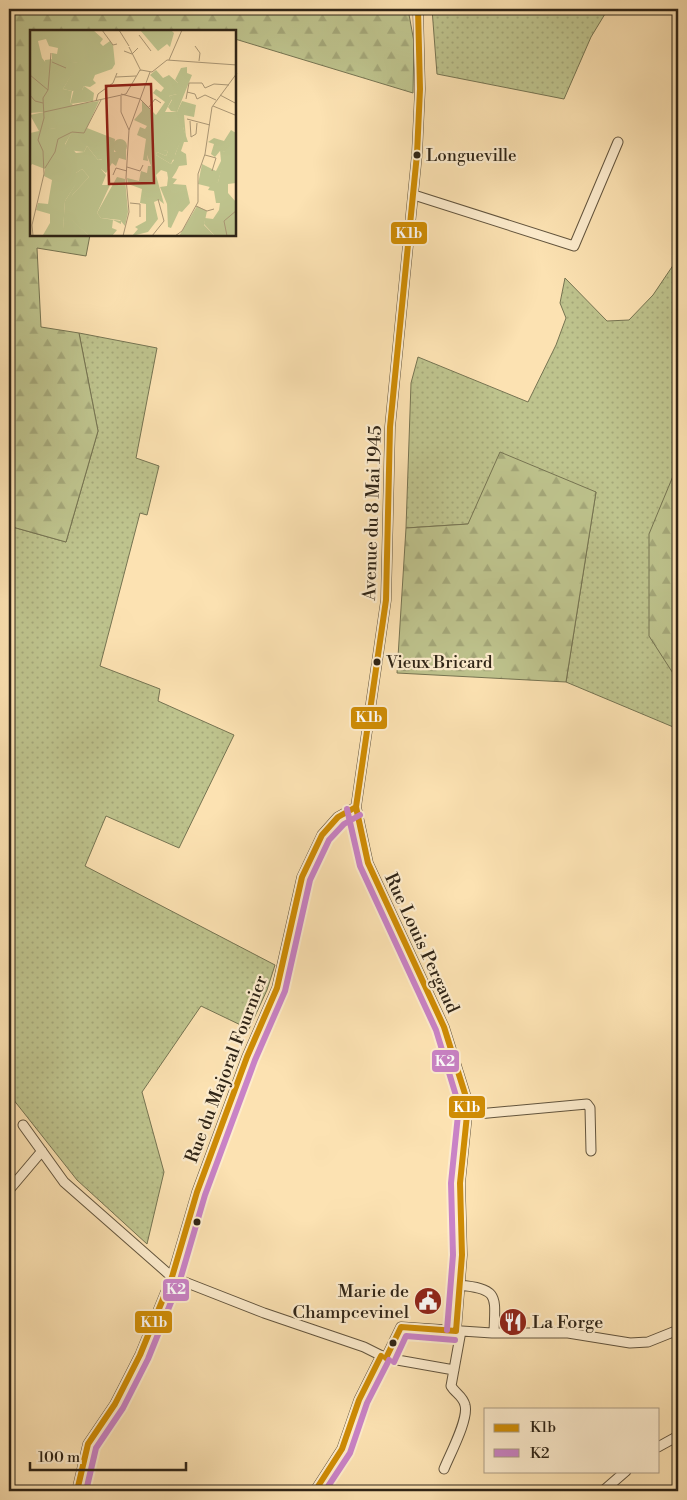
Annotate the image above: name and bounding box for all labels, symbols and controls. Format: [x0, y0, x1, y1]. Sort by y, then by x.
inset map [30, 30, 236, 236]
place label: Longueville [426, 145, 517, 167]
marker: Longueville [412, 150, 422, 160]
line badge: K1b [390, 221, 428, 245]
text: K1b [396, 225, 423, 243]
street label: Avenue du 8 Mai 1945 [358, 425, 387, 602]
place label: Vieux Bricard [385, 652, 493, 674]
marker: Vieux Bricard [372, 657, 382, 667]
line badge: K1b [350, 706, 388, 730]
text: K1b [356, 709, 383, 727]
street label: Rue Louis Pergaud [379, 869, 464, 1018]
street label: Rue du Majoral Fournier [180, 972, 273, 1166]
line badge: K2 [431, 1049, 460, 1073]
text: K2 [435, 1053, 455, 1071]
line badge: K1b [448, 1095, 486, 1119]
text: K1b [454, 1099, 481, 1117]
unlabelled marker [192, 1217, 202, 1227]
line badge: K2 [162, 1278, 190, 1302]
place label: Marie de Champcevinel [293, 1280, 410, 1324]
text: K2 [166, 1281, 186, 1299]
public building icon: Marie de Champcevinel [413, 1286, 443, 1316]
restaurant icon: La Forge [498, 1307, 528, 1337]
line badge: K1b [134, 1310, 173, 1334]
place label: La Forge [532, 1311, 603, 1334]
text: K1b [141, 1314, 168, 1332]
unlabelled marker [388, 1338, 398, 1348]
legend [484, 1408, 660, 1472]
text: K1b [530, 1418, 556, 1437]
scale bar [30, 1440, 186, 1472]
text: K2 [530, 1444, 550, 1463]
text: 100 m [38, 1448, 80, 1467]

